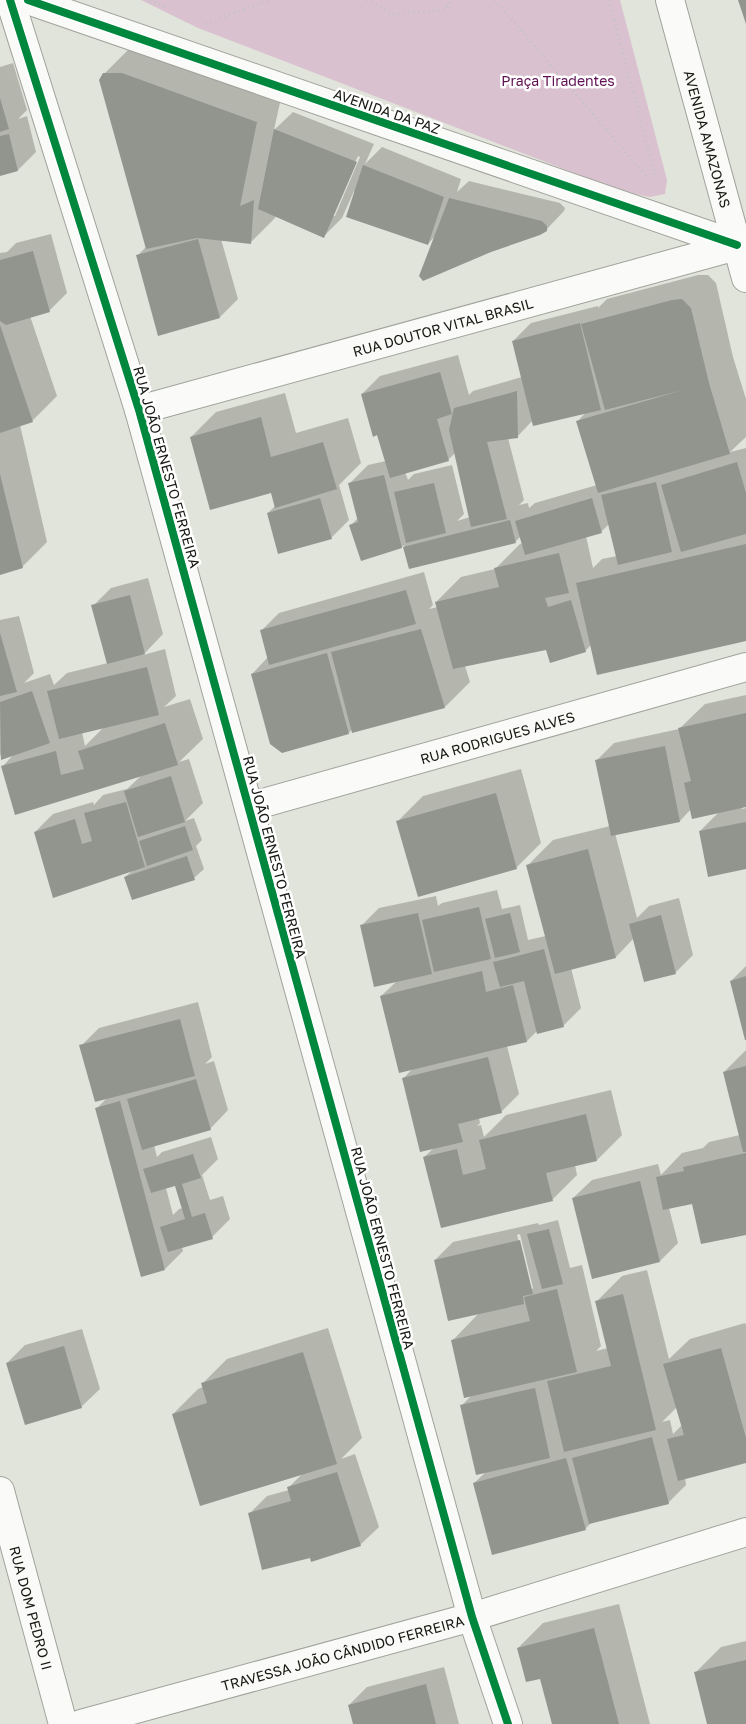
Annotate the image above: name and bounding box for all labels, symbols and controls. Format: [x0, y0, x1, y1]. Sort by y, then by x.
street label: AVENIDA AMAZONAS [681, 68, 735, 210]
park label: Praça Tiradentes [501, 72, 615, 89]
street label: AVENIDA DA PAZ [331, 85, 443, 137]
street label: RUA DOUTOR VITAL BRASIL [351, 294, 535, 359]
street label: RUA JOÃO ERNESTO FERREIRA [130, 364, 204, 570]
street label: RUA RODRIGUES ALVES [418, 707, 577, 767]
street label: RUA JOÃO ERNESTO FERREIRA [240, 754, 310, 961]
street label: RUA JOÃO ERNESTO FERREIRA [348, 1145, 418, 1352]
street label: RUA DOM PEDRO II [7, 1544, 56, 1672]
street label: TRAVESSA JOÃO CÂNDIDO FERREIRA [219, 1611, 466, 1694]

